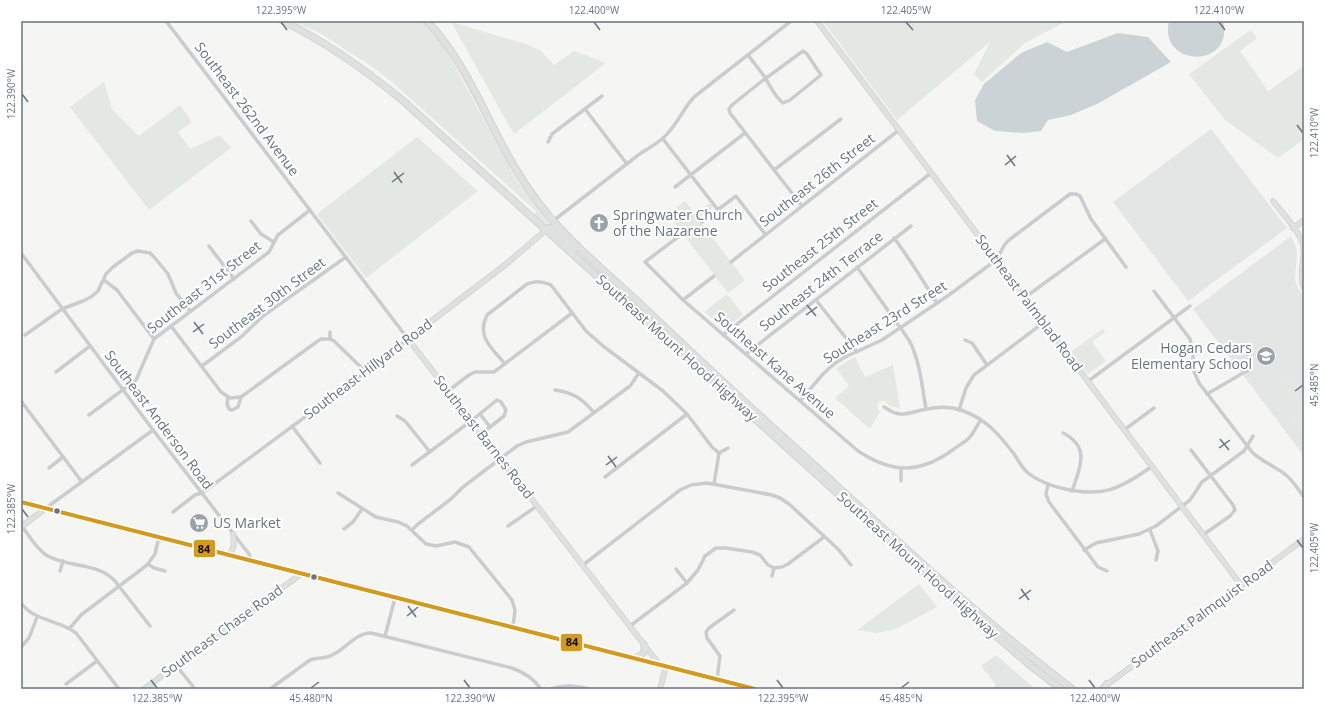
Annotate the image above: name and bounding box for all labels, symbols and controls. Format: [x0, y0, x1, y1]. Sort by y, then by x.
text: 122.395°W [256, 3, 307, 17]
text: 122.400°W [569, 3, 620, 17]
text: 122.405°W [881, 3, 932, 17]
text: 122.410°W [1194, 3, 1245, 17]
street label: Southeast 262nd Avenue [191, 38, 304, 180]
text: 122.390°W [4, 68, 18, 119]
text: 122.410°W [1307, 107, 1321, 158]
street label: Southeast 26th Street [755, 129, 878, 231]
street label: Southeast 25th Street [758, 194, 881, 296]
place label: Springwater Church of the Nazarene [613, 205, 743, 240]
church icon: Springwater Church of the Nazarene [588, 212, 610, 234]
street label: Southeast 24th Terrace [755, 226, 886, 335]
street label: Southeast Palmblad Road [971, 230, 1087, 375]
street label: Southeast 31st Street [143, 236, 265, 337]
street label: Southeast 30th Street [204, 252, 329, 353]
street label: Southeast Mount Hood Highway [593, 270, 763, 426]
street label: Southeast 23rd Street [819, 276, 950, 367]
street label: Southeast Kane Avenue [711, 307, 840, 423]
street label: Southeast Hillyard Road [300, 314, 436, 423]
place label: Hogan Cedars Elementary School [1131, 338, 1252, 373]
school or university icon: Hogan Cedars Elementary School [1255, 345, 1277, 367]
street label: Southeast Anderson Road [101, 346, 218, 493]
text: 45.485°N [1307, 363, 1321, 407]
street label: Southeast Barnes Road [430, 371, 539, 502]
text: 122.385°W [4, 483, 18, 534]
street label: Southeast Mount Hood Highway [834, 487, 1004, 643]
unlabelled marker [52, 506, 62, 516]
supermarket icon: US Market [188, 512, 210, 534]
place label: US Market [213, 513, 281, 532]
text: 122.405°W [1307, 522, 1321, 573]
line badge: 84 [193, 539, 216, 558]
text: 84 [198, 541, 211, 556]
street label: Southeast Palmquist Road [1127, 556, 1277, 672]
unlabelled marker [309, 572, 319, 582]
street label: Southeast Chase Road [157, 580, 286, 681]
line badge: 84 [560, 633, 583, 652]
text: 84 [566, 634, 579, 649]
text: 122.385°W [132, 691, 183, 705]
text: 45.480°N [289, 691, 333, 705]
text: 122.390°W [445, 691, 496, 705]
text: 122.395°W [758, 691, 809, 705]
text: 45.485°N [879, 691, 923, 705]
text: 122.400°W [1070, 691, 1121, 705]

